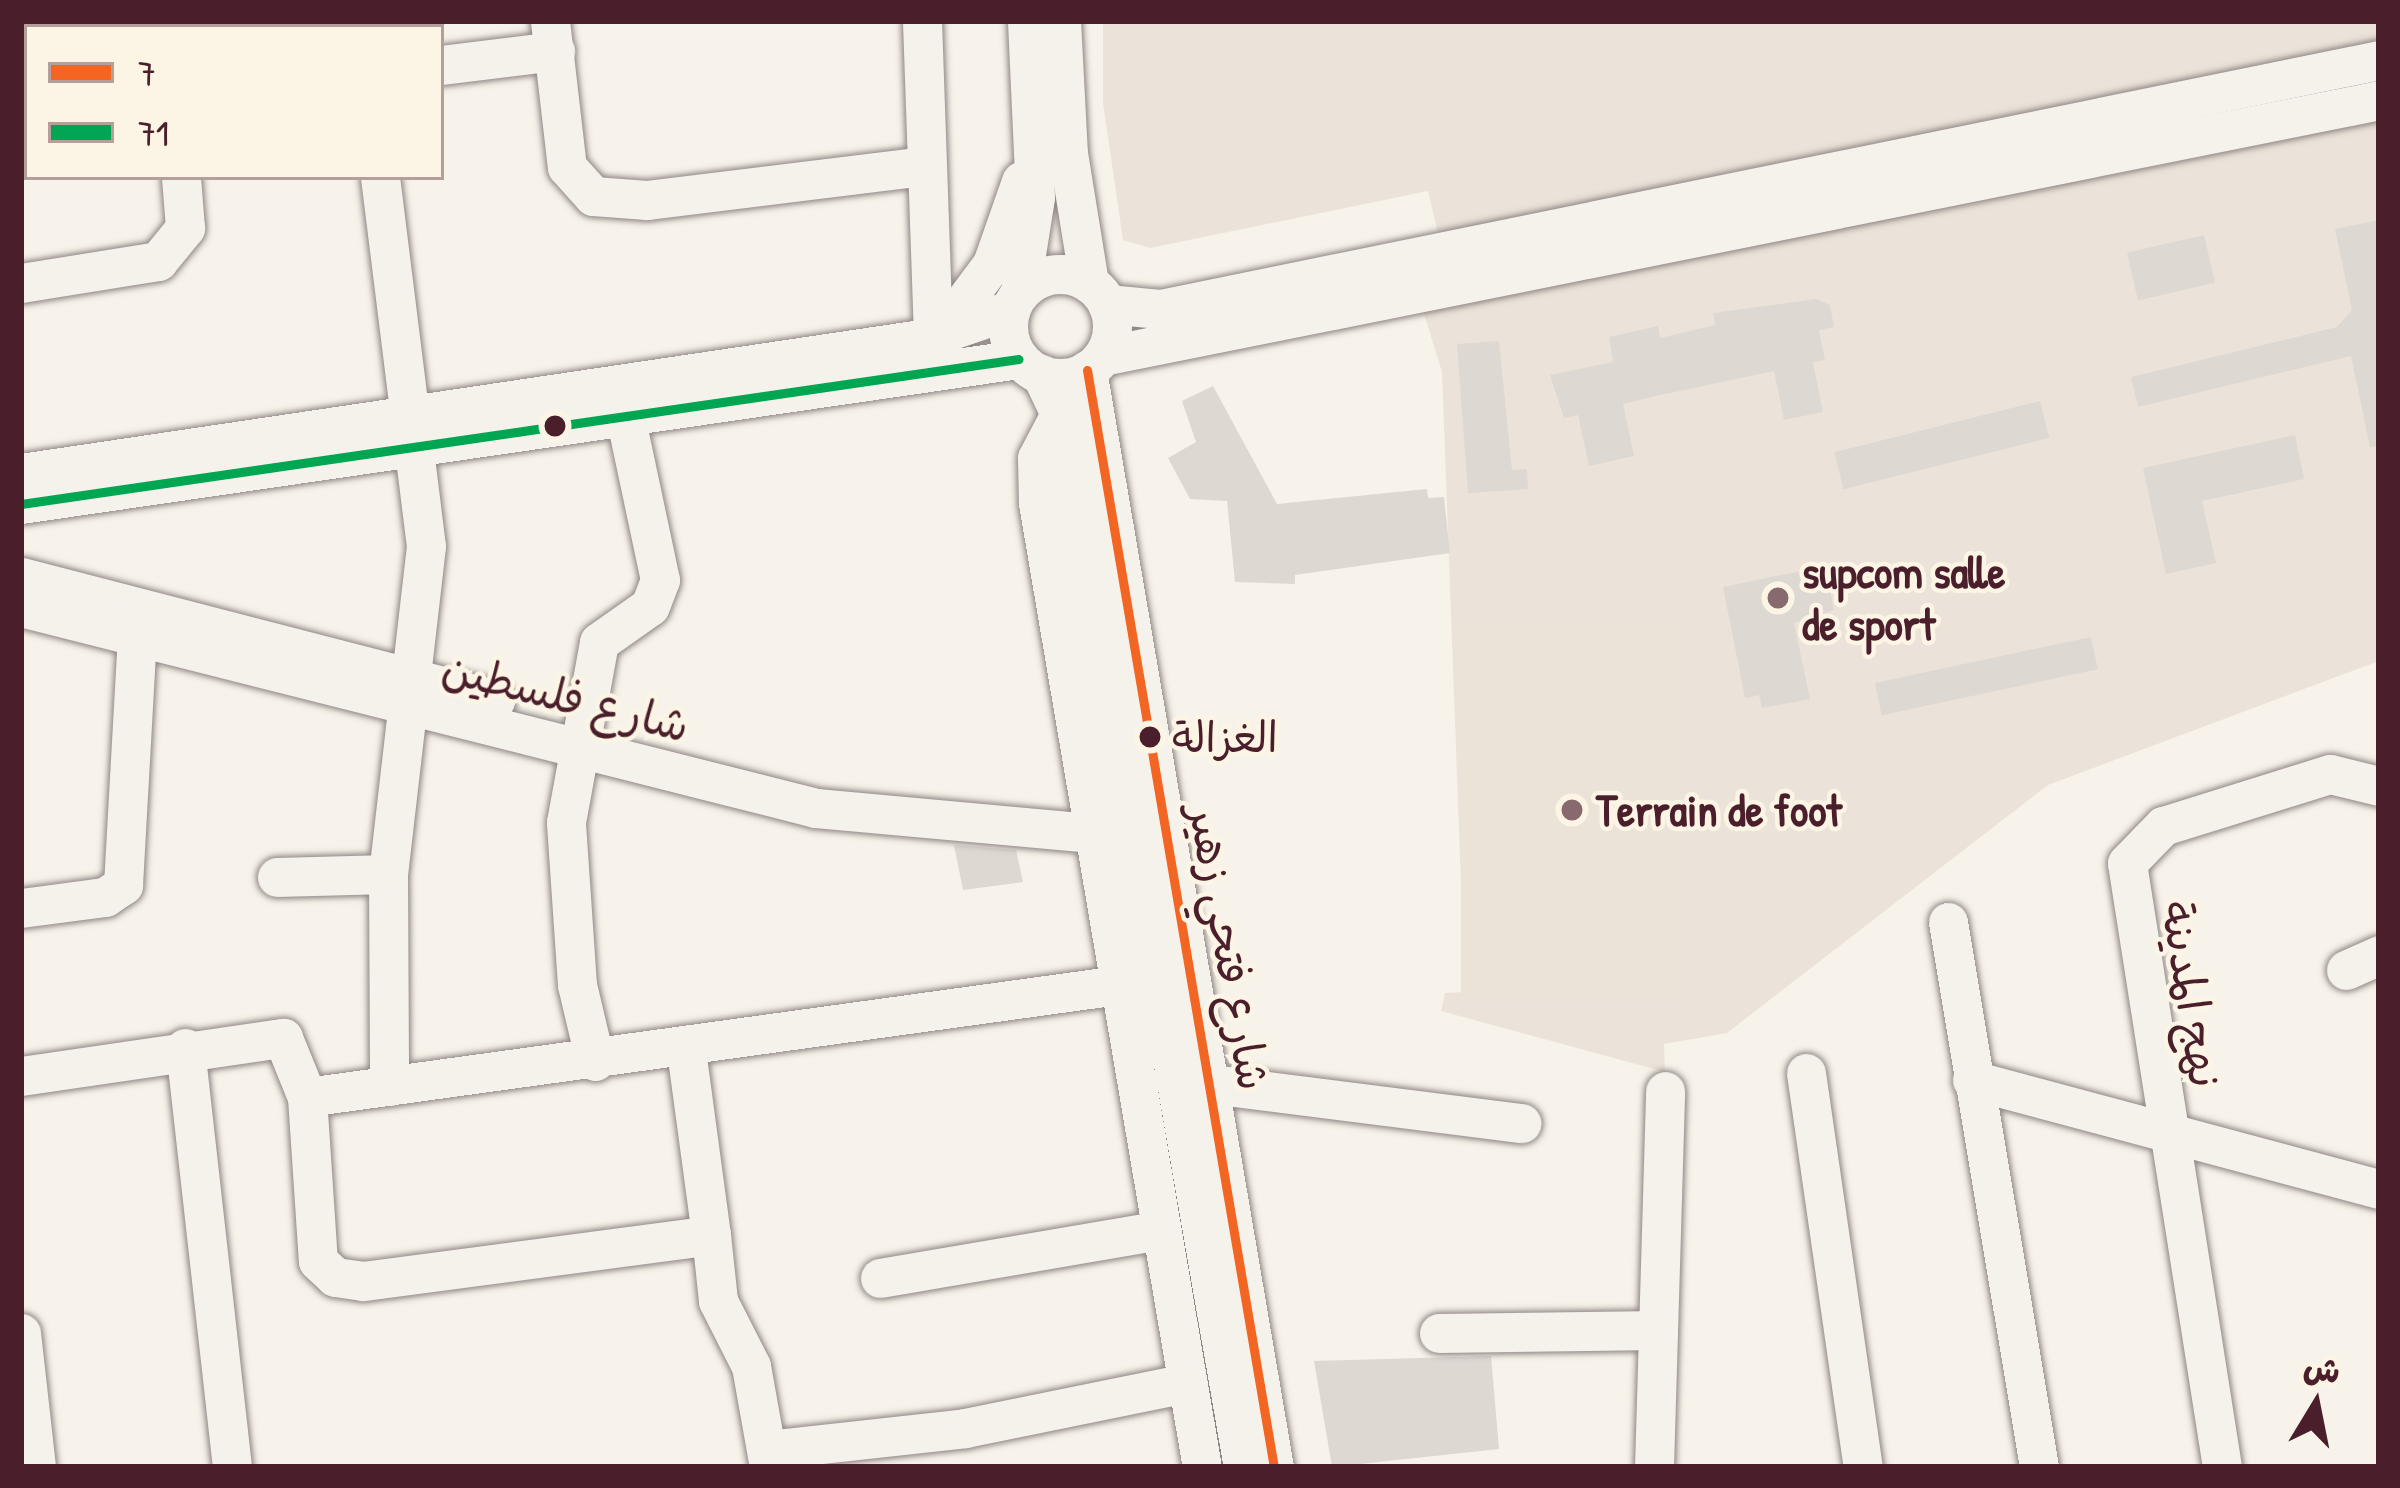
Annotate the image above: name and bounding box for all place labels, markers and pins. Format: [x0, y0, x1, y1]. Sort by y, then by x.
unlabelled marker [544, 415, 566, 437]
place label: supcom salle de sport [1802, 545, 2005, 651]
marker: supcom salle de sport [1765, 585, 1791, 611]
place label: الغزالة [1172, 712, 1278, 762]
marker: الغزالة [1139, 726, 1161, 748]
place label: Terrain de foot [1596, 783, 1842, 837]
marker: Terrain de foot [1559, 797, 1585, 823]

